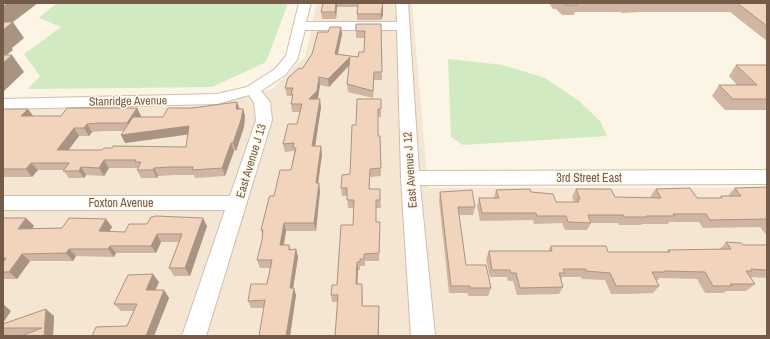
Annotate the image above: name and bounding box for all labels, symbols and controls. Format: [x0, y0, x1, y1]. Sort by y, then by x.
street label: Stanridge Avenue [89, 92, 167, 110]
street label: East Avenue J 13 [232, 122, 270, 200]
street label: East Avenue J 12 [399, 131, 421, 209]
street label: 3rd Street East [556, 170, 622, 186]
street label: Foxton Avenue [88, 195, 154, 211]

